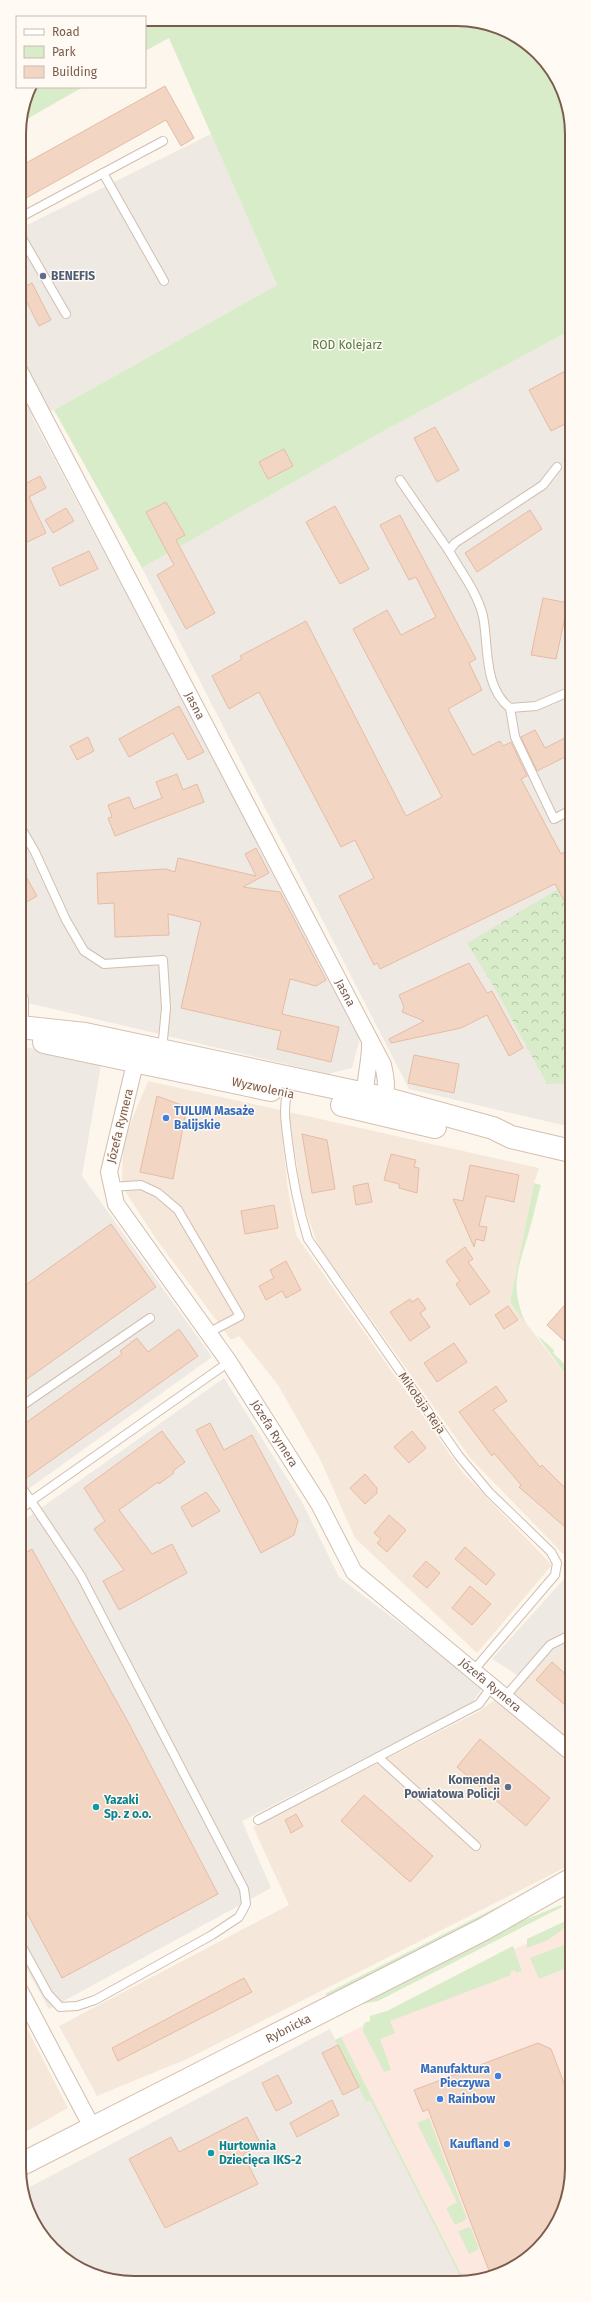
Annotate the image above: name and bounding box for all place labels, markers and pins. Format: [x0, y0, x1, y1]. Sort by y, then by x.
place label: BENEFIS [51, 269, 95, 283]
marker: BENEFIS [38, 271, 48, 281]
place label: TULUM Masaże Balijskie [174, 1104, 255, 1132]
marker: TULUM Masaże Balijskie [161, 1113, 171, 1123]
place label: Komenda Powiatowa Policji [404, 1773, 500, 1801]
marker: Komenda Powiatowa Policji [503, 1782, 513, 1792]
place label: Yazaki Sp. z o.o. [103, 1793, 152, 1821]
marker: Yazaki Sp. z o.o. [91, 1802, 101, 1812]
place label: Manufaktura Pieczywa [421, 2062, 490, 2090]
marker: Manufaktura Pieczywa [493, 2071, 503, 2081]
place label: Rainbow [448, 2092, 495, 2106]
marker: Rainbow [435, 2094, 445, 2104]
place label: Kaufland [450, 2137, 499, 2151]
place label: Hurtownia Dziecięca IKS-2 [219, 2139, 301, 2167]
marker: Kaufland [502, 2139, 512, 2149]
marker: Hurtownia Dziecięca IKS-2 [206, 2148, 216, 2158]

